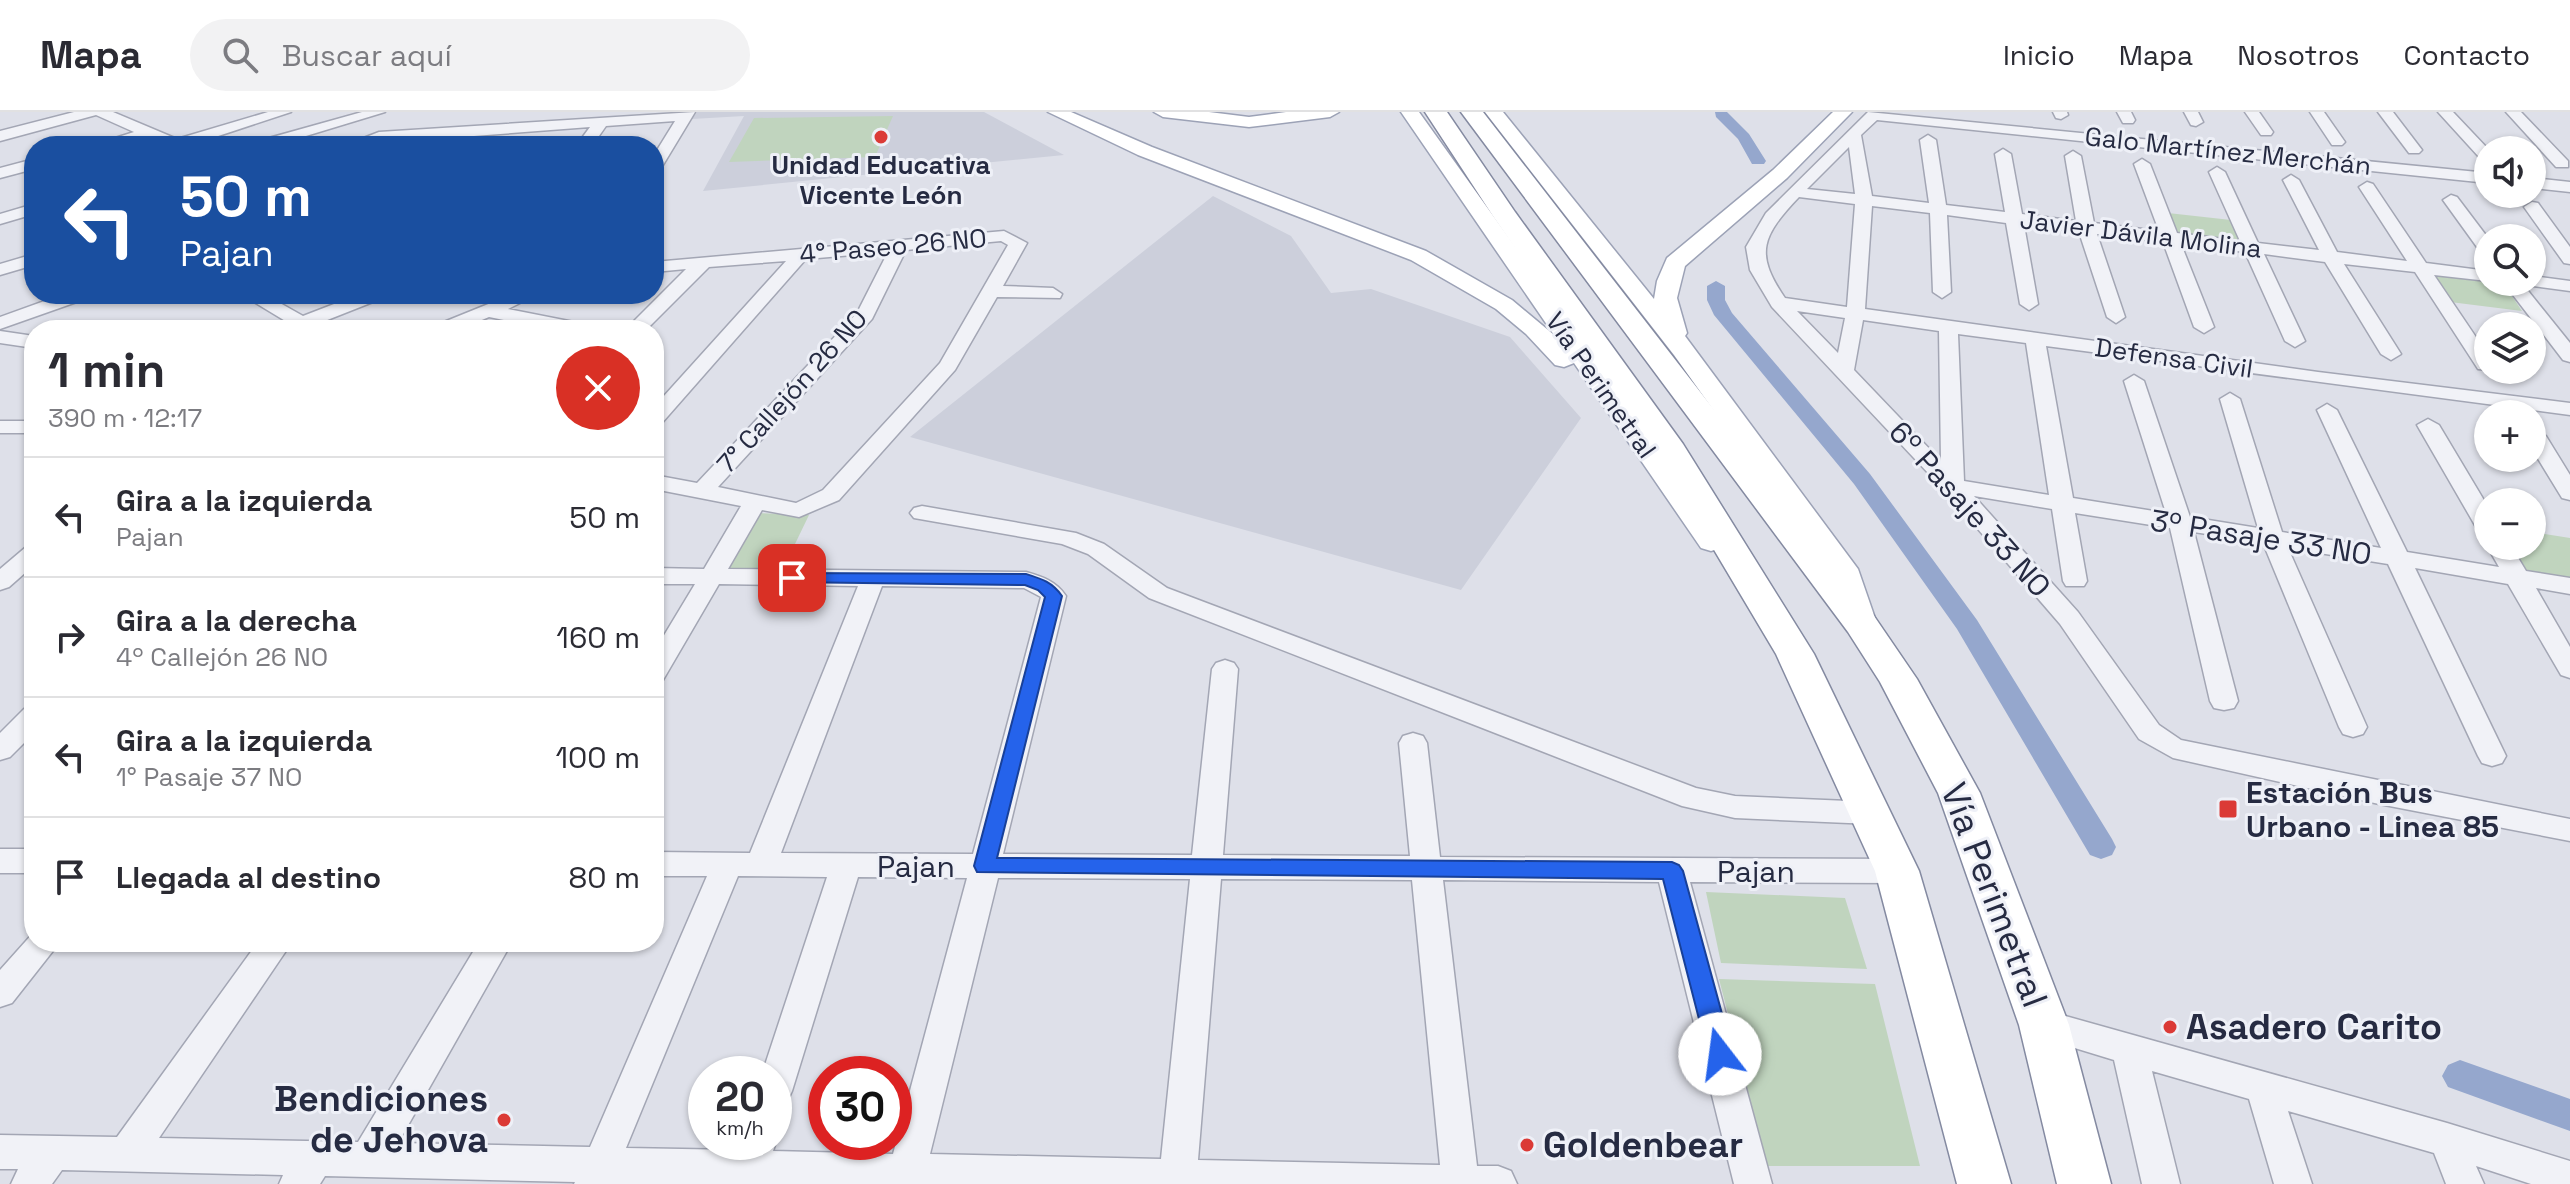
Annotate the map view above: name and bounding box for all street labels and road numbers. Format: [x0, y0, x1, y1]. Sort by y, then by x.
street label: Galo Martínez Merchán [2083, 119, 2373, 183]
street label: Javier Dávila Molina [2018, 202, 2264, 266]
street label: 4° Paseo 26 NO [798, 221, 988, 271]
street label: 7° Callejón 26 NO [709, 302, 875, 480]
street label: Vía Perimetral [1538, 305, 1664, 465]
street label: Defensa Civil [2093, 330, 2255, 386]
street label: 6º Pasaje 33 NO [1881, 413, 2059, 605]
street label: 3º Pasaje 33 NO [2148, 500, 2374, 574]
street label: Vía Perimetral [1930, 776, 2058, 1014]
street label: Pajan [877, 847, 955, 886]
street label: Pajan [1717, 852, 1795, 891]

